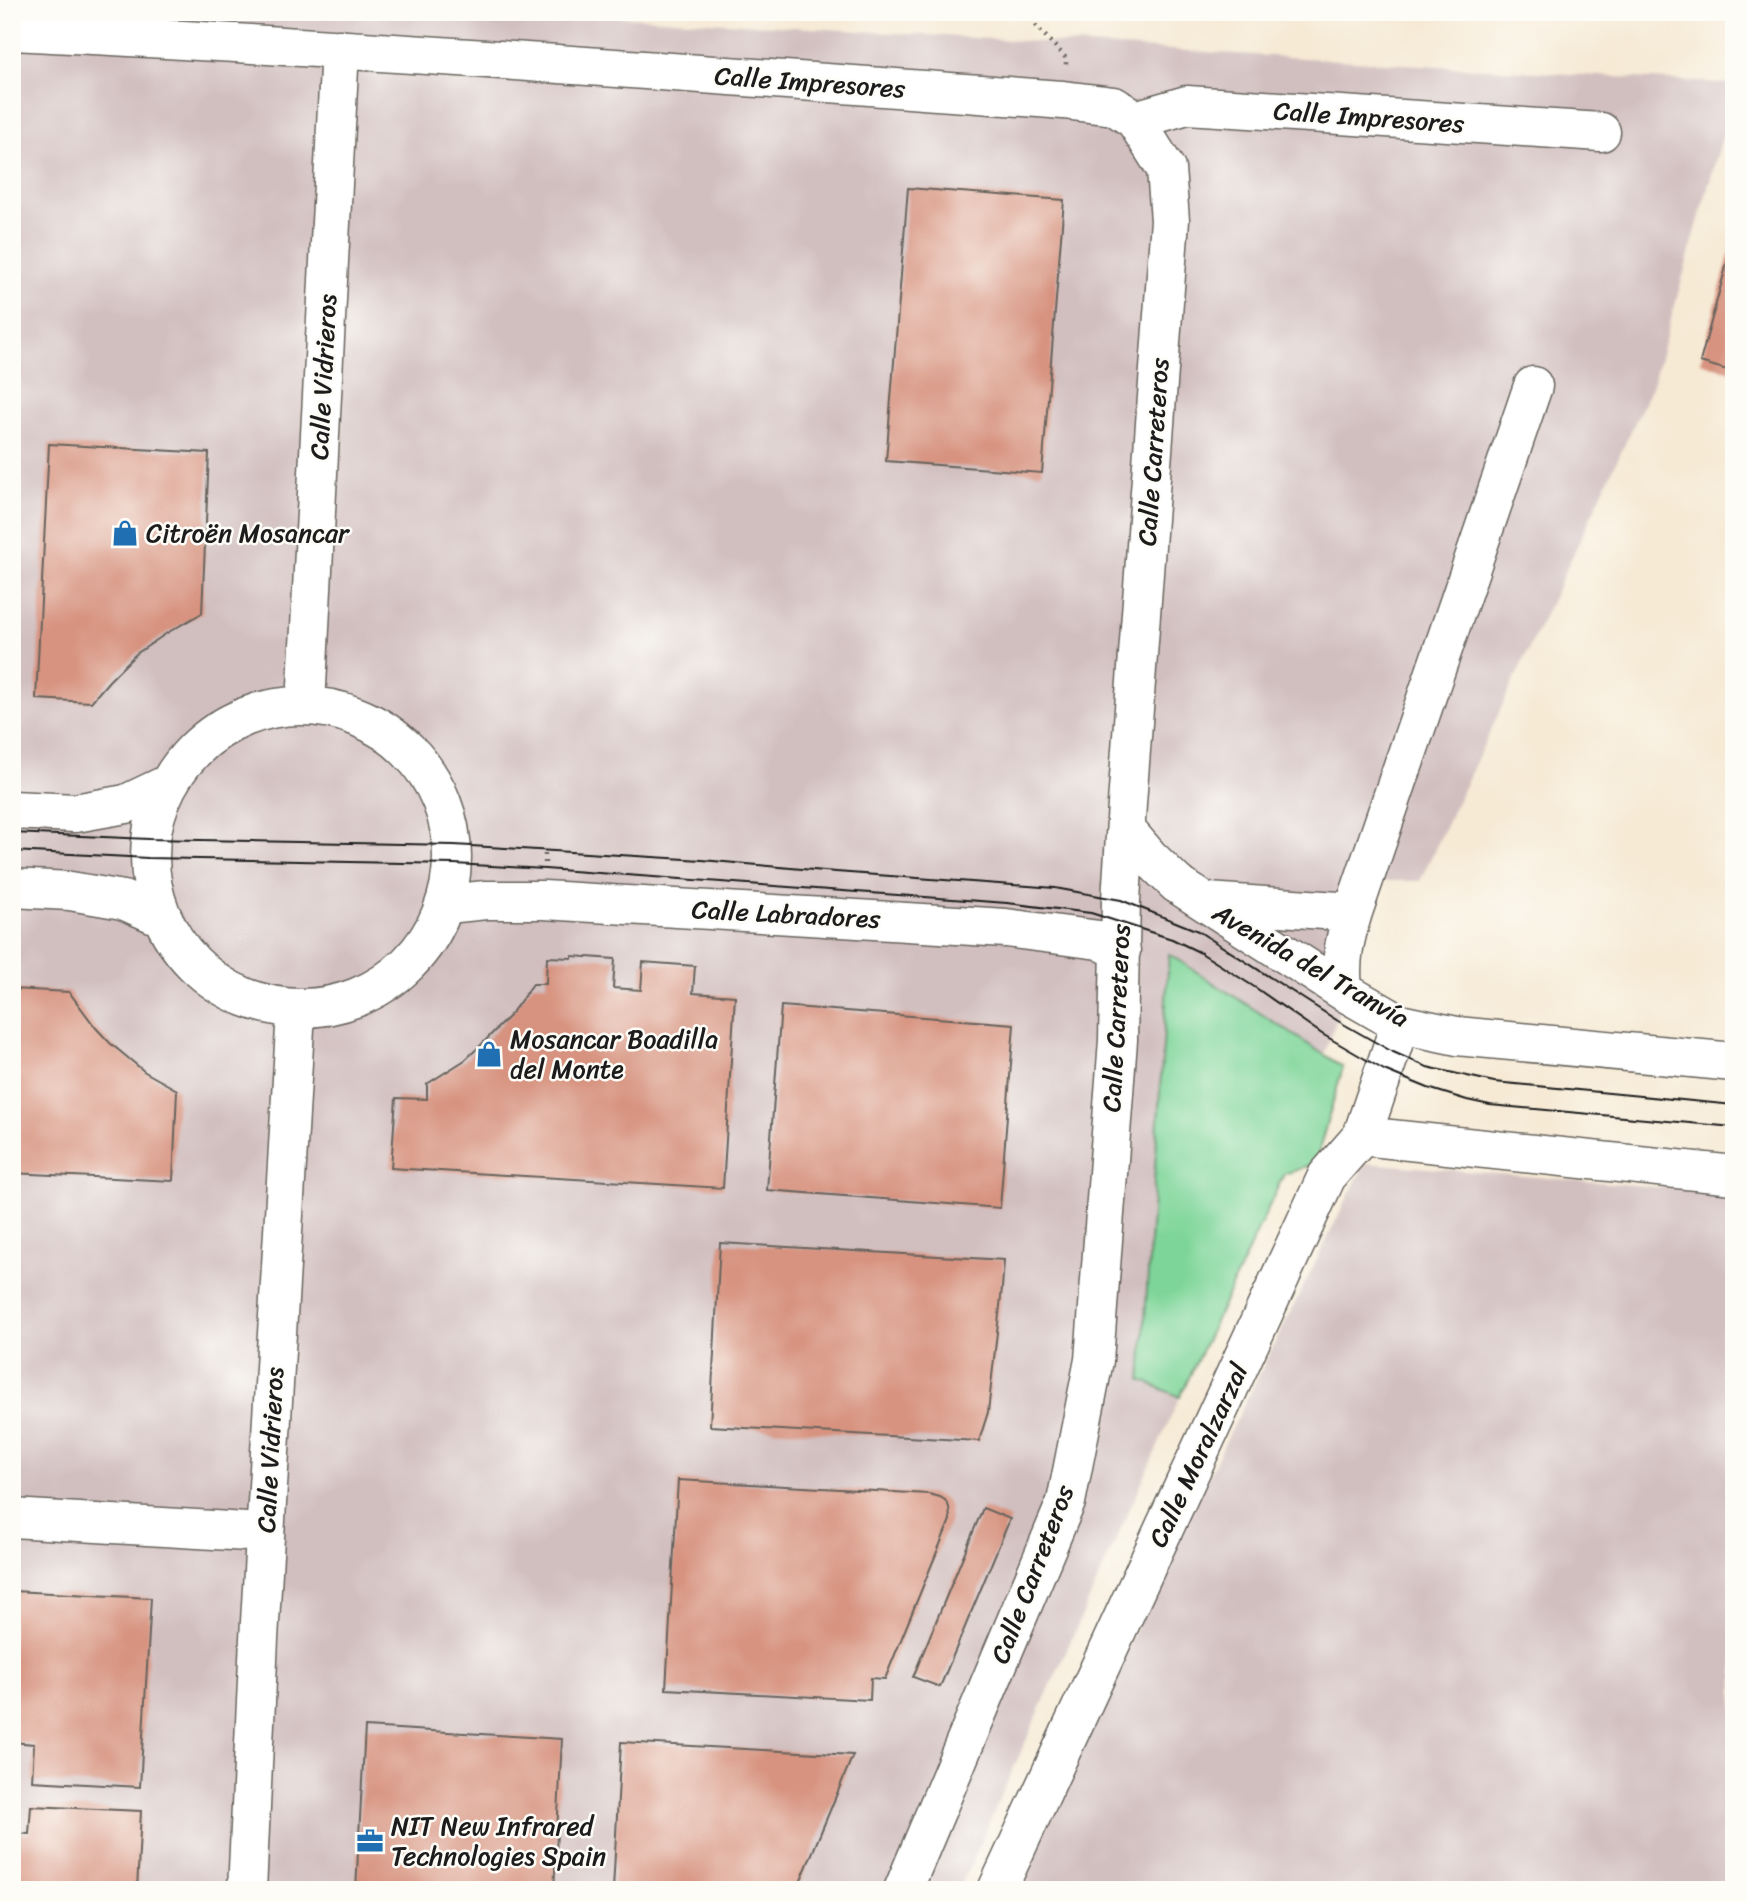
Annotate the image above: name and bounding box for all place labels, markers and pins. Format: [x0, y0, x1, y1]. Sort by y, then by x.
place label: Citroën Mosancar [146, 510, 350, 556]
shop icon: Citroën Mosancar [110, 518, 140, 548]
place label: Mosancar Boadilla del Monte [510, 1016, 718, 1092]
shop icon: Mosancar Boadilla del Monte [474, 1039, 504, 1069]
place label: NIT New Infrared Technologies Spain [391, 1803, 606, 1879]
office icon: NIT New Infrared Technologies Spain [355, 1826, 385, 1856]

